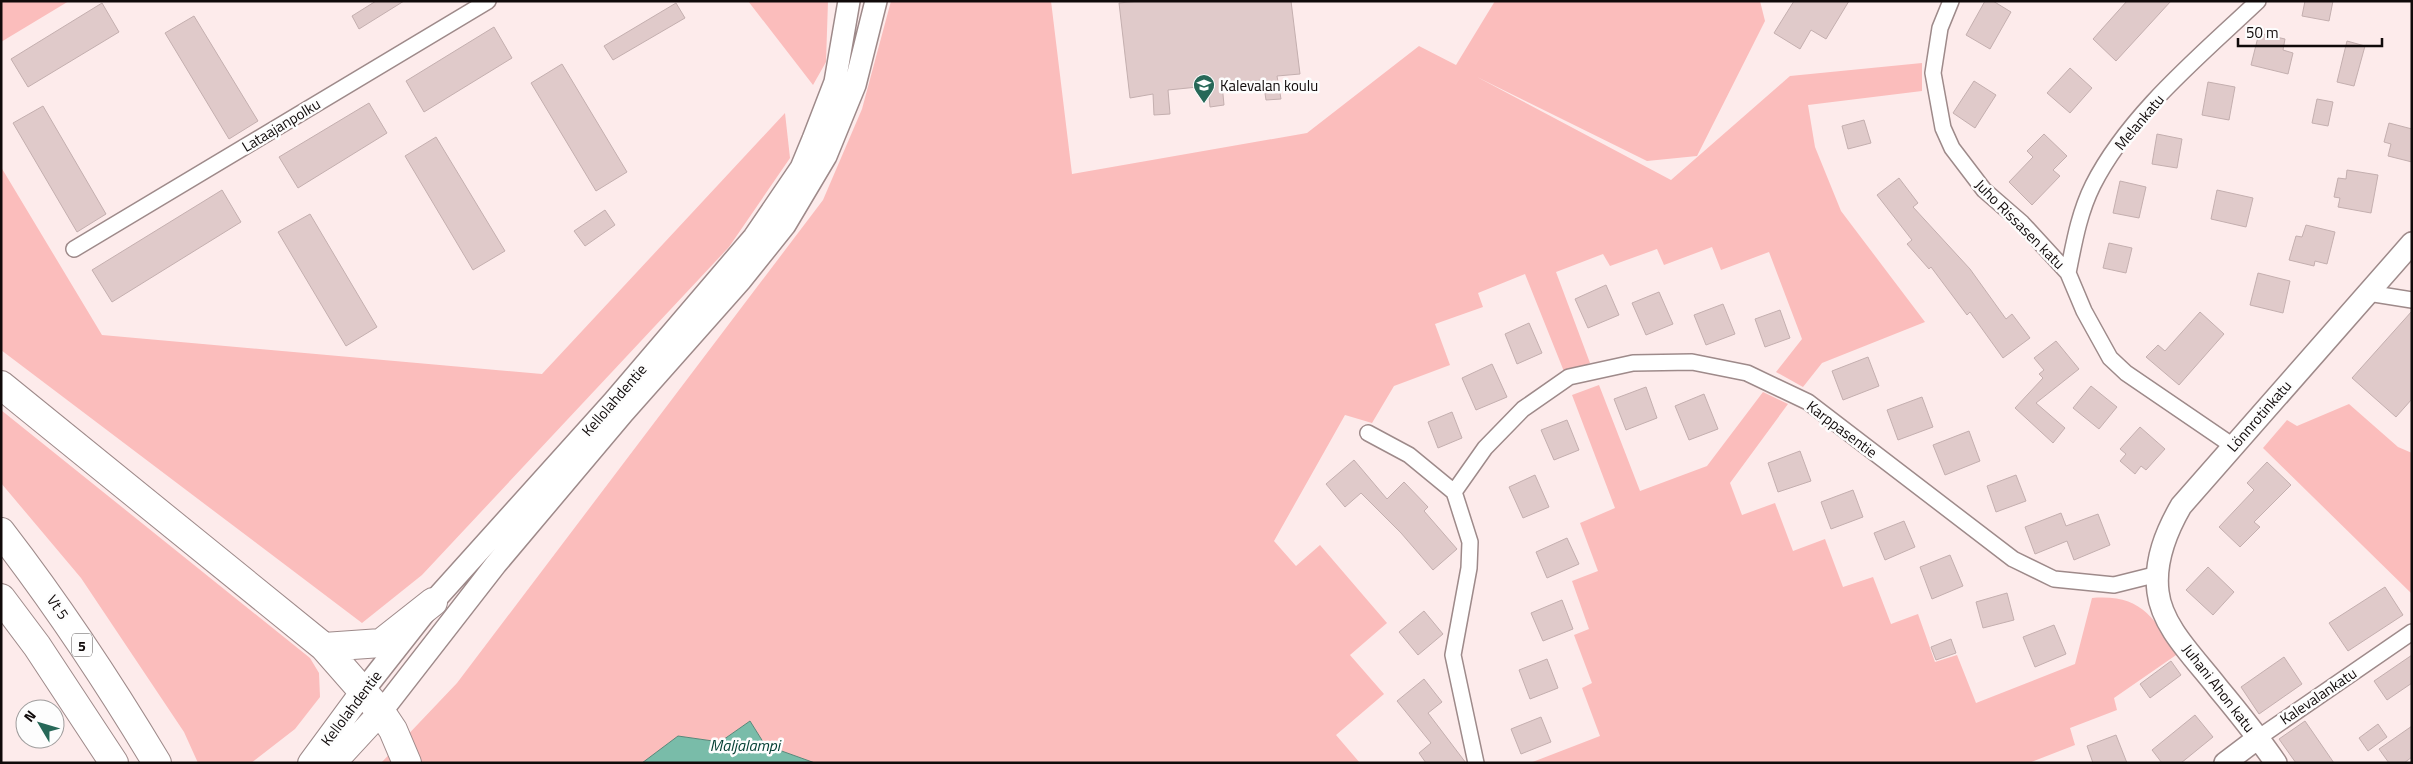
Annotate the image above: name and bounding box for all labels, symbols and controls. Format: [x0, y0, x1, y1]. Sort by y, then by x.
scale bar [2238, 15, 2382, 47]
text: 50 m [2246, 21, 2279, 44]
school or university icon: Kalevalan koulu [1192, 73, 1216, 104]
place label: Kalevalan koulu [1220, 74, 1318, 97]
street label: Melankatu [2109, 89, 2169, 155]
street label: Lataajanpolku [237, 92, 325, 158]
street label: Juho Rissasen katu [1970, 174, 2070, 274]
street label: Kellolahdentie [576, 359, 652, 441]
street label: Lönnrotinkatu [2221, 375, 2297, 457]
street label: Karppasentie [1802, 395, 1882, 463]
street label: Vt 5 [41, 590, 75, 624]
road number: 5 [72, 634, 92, 656]
street label: Juhani Ahon katu [2177, 639, 2261, 737]
street label: Kalevalankatu [2275, 662, 2361, 730]
street label: Kellolahdentie [315, 665, 387, 751]
north arrow [15, 699, 65, 749]
text: N [18, 705, 41, 726]
water label: Maljalampi [710, 733, 782, 757]

